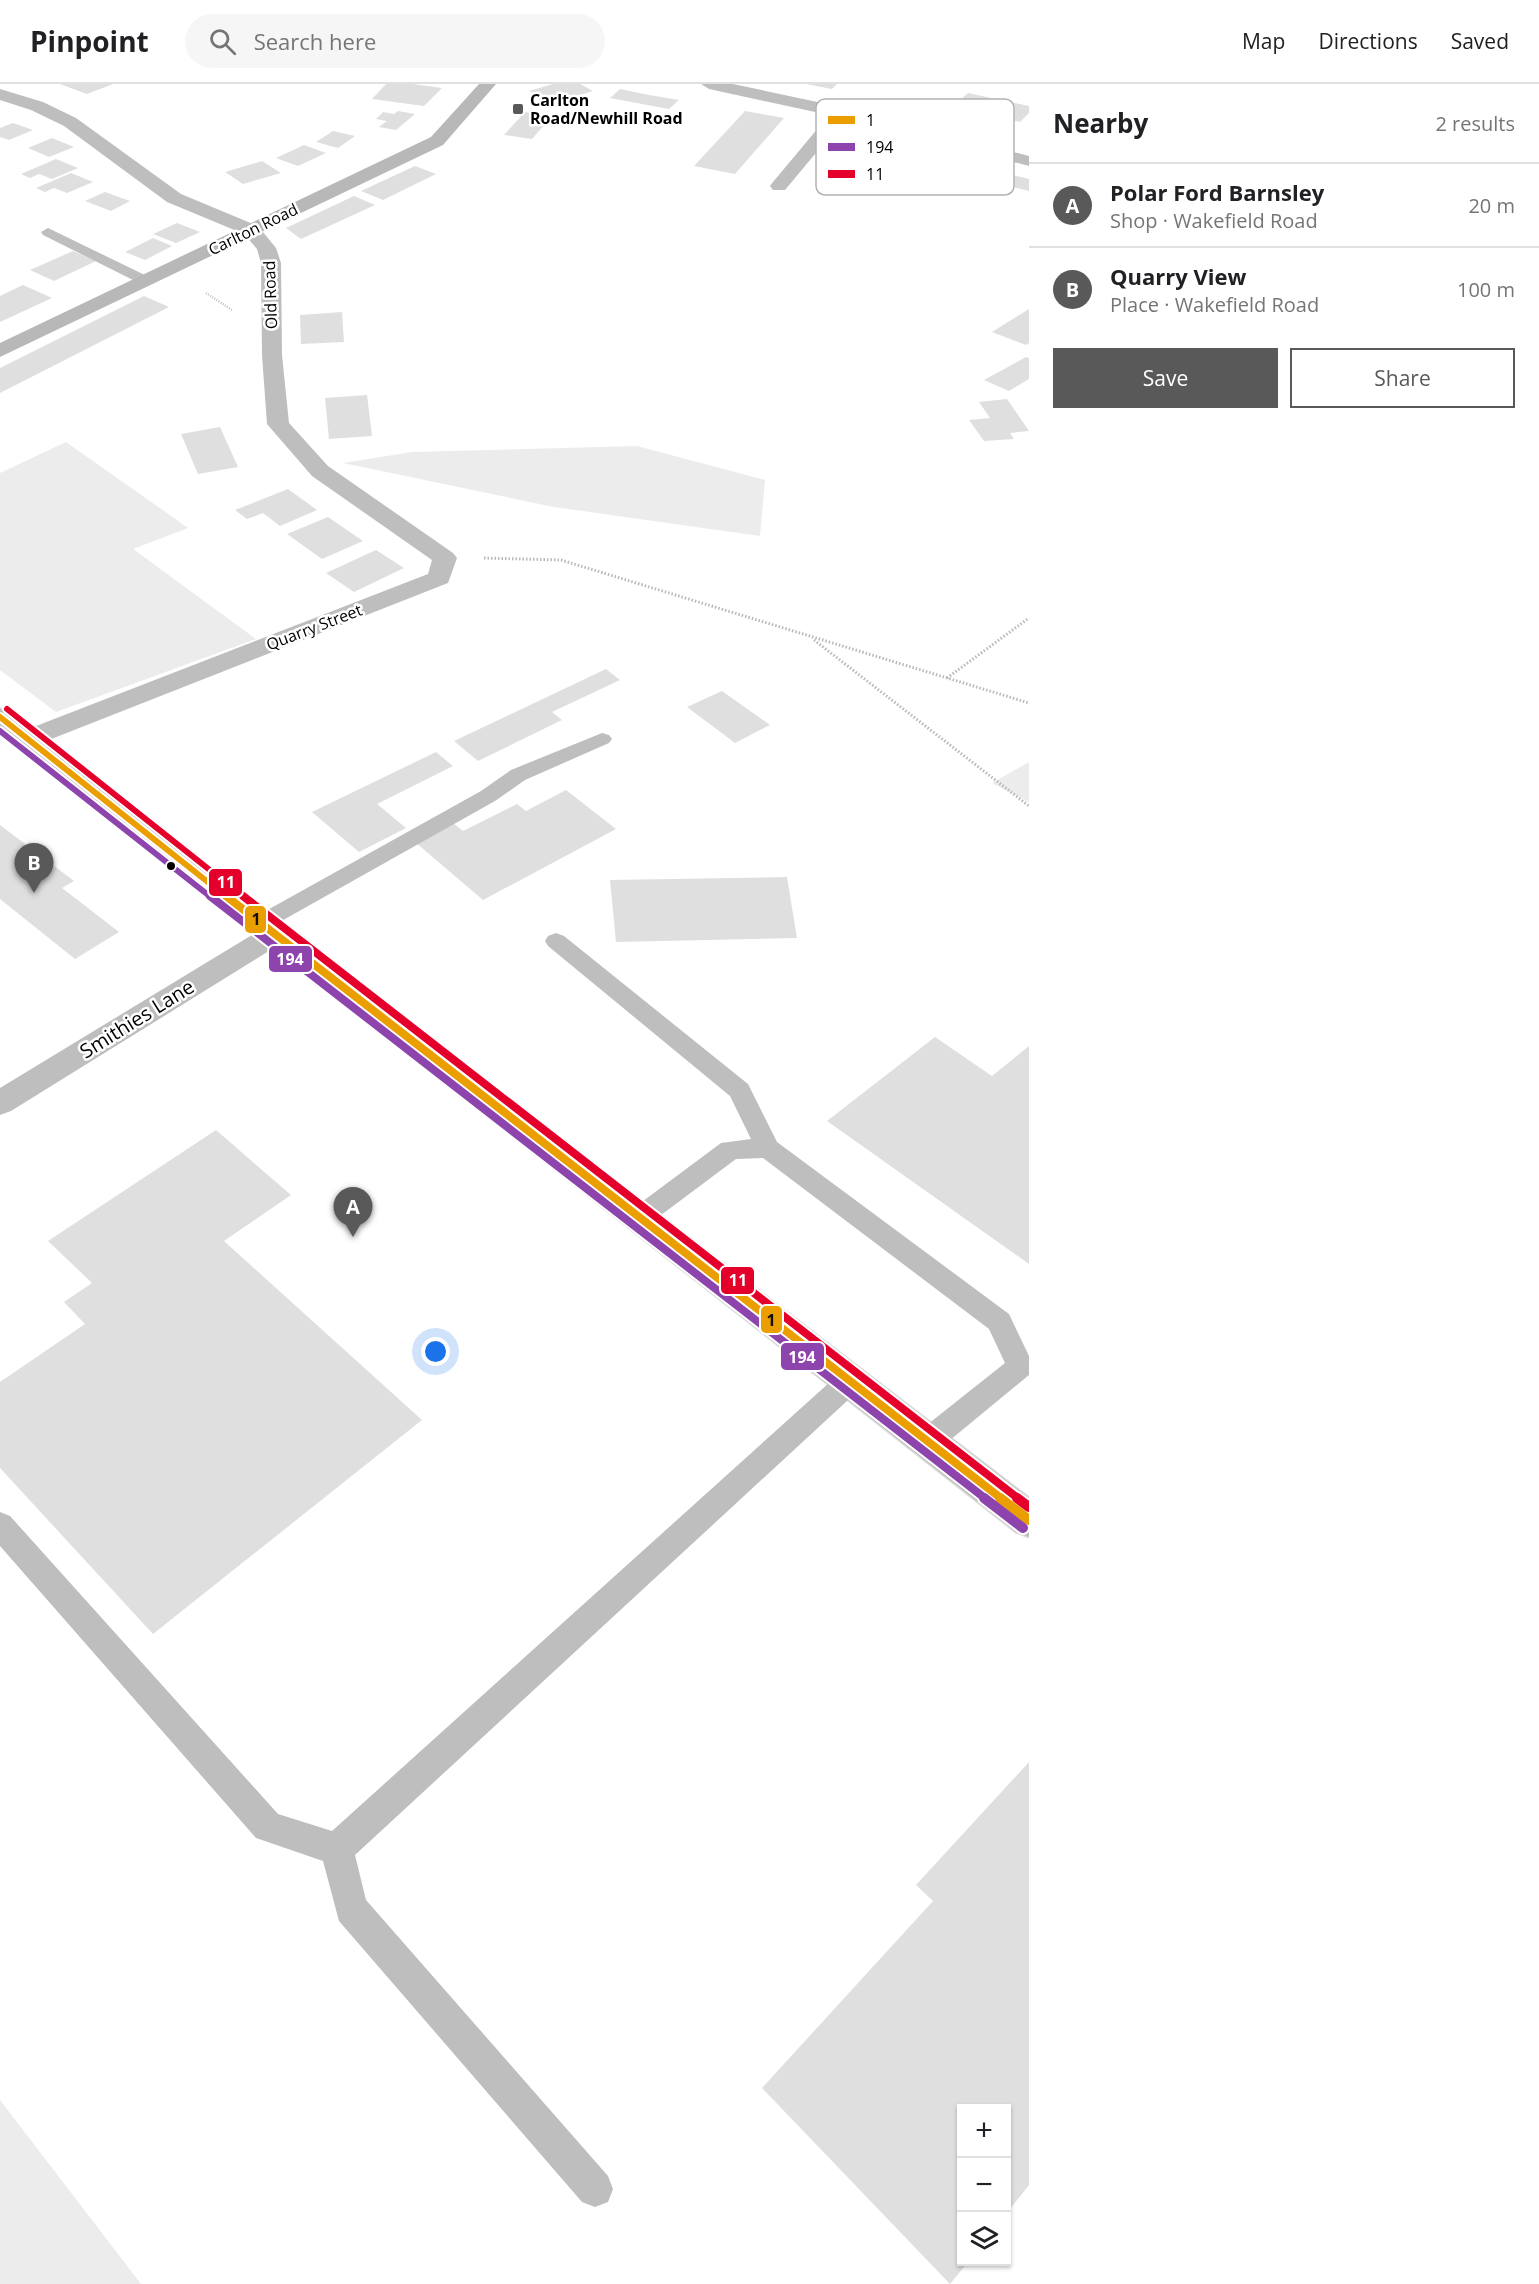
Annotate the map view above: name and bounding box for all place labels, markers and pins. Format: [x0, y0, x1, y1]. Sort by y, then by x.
place label: Carlton Road/Newhill Road [530, 89, 683, 129]
marker: Carlton Road/Newhill Road [511, 102, 525, 116]
pin: B [15, 844, 54, 893]
unlabelled marker [165, 860, 177, 872]
pin: A [334, 1188, 372, 1237]

